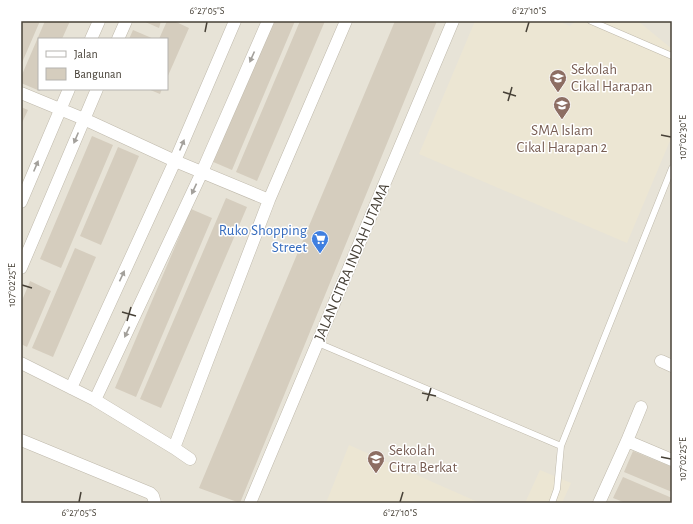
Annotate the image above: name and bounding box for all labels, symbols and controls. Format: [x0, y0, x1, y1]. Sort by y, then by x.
text: 6°27'05"S [190, 6, 225, 16]
text: 6°27'10"S [512, 6, 546, 16]
legend [38, 38, 168, 90]
text: Jalan [74, 48, 98, 60]
one-way arrow [249, 51, 255, 62]
place label: Sekolah Cikal Harapan [571, 62, 653, 94]
text: Bangunan [74, 68, 122, 80]
school or university icon: Sekolah Cikal Harapan [548, 68, 568, 93]
school or university icon: SMA Islam Cikal Harapan 2 [552, 95, 572, 120]
text: 107°02'30"E [678, 115, 688, 159]
place label: SMA Islam Cikal Harapan 2 [517, 123, 608, 155]
one-way arrow [73, 132, 79, 143]
one-way arrow [179, 139, 185, 151]
one-way arrow [34, 160, 40, 172]
street label: JALAN CITRA INDAH UTAMA [312, 181, 392, 343]
one-way arrow [191, 183, 197, 194]
place label: Ruko Shopping Street [219, 223, 308, 255]
supermarket icon: Ruko Shopping Street [310, 229, 330, 254]
text: 107°02'25"E [7, 263, 17, 307]
one-way arrow [119, 270, 125, 282]
one-way arrow [124, 326, 130, 337]
text: 107°02'25"E [678, 437, 688, 481]
place label: Sekolah Citra Berkat [389, 443, 457, 475]
school or university icon: Sekolah Citra Berkat [366, 449, 386, 474]
text: 6°27'05"S [62, 508, 97, 518]
text: 6°27'10"S [383, 508, 417, 518]

